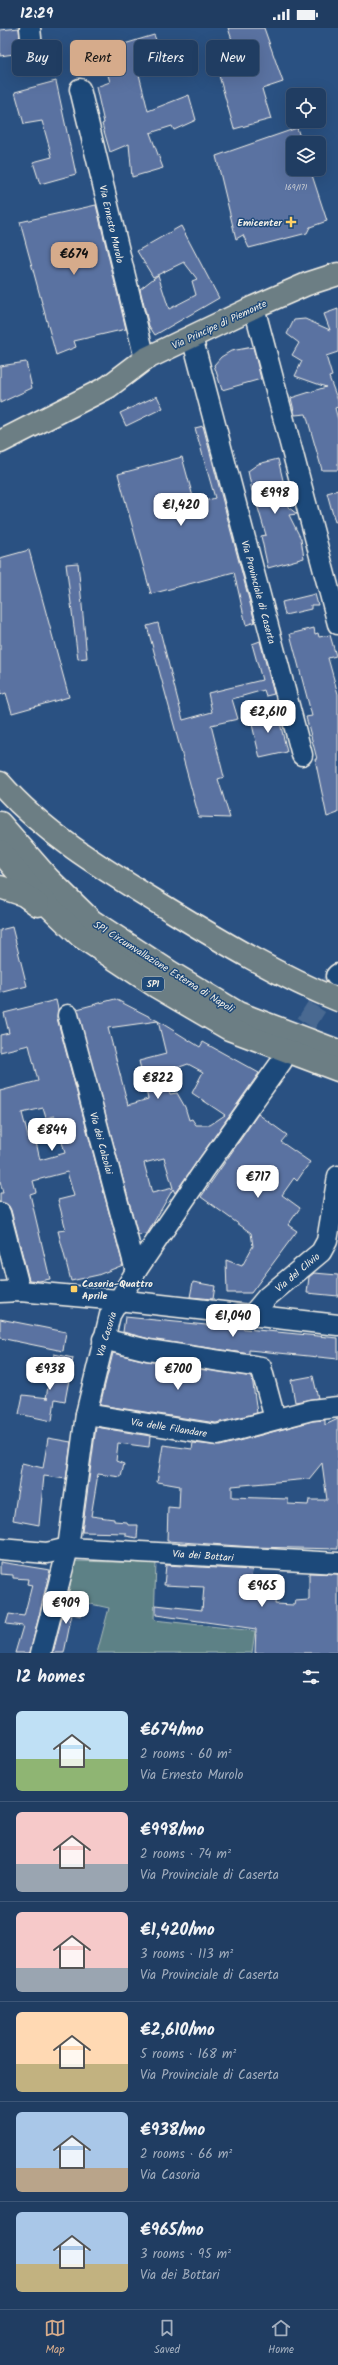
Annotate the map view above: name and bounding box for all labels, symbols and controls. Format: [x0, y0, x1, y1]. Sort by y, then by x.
text: 12:29 [20, 2, 53, 26]
chip: Buy [12, 40, 62, 76]
chip: Rent [70, 40, 126, 76]
chip: Filters [134, 40, 198, 76]
chip: New [206, 40, 259, 76]
map controls [286, 88, 326, 176]
button: locate [286, 88, 326, 128]
button: layers [286, 136, 326, 176]
house number: 169/171 [285, 181, 308, 194]
street label: Via Ernesto Murolo [94, 184, 128, 265]
place label: Emicenter [237, 215, 282, 231]
marker: Emicenter [285, 216, 297, 228]
pin: €674 [50, 242, 98, 276]
text: €674 [60, 244, 88, 265]
street label: Via Principe di Piemonte [169, 296, 270, 354]
pin: €998 [251, 481, 299, 515]
text: €998 [260, 483, 290, 504]
pin: €1,420 [148, 493, 214, 527]
text: €1,420 [163, 495, 199, 516]
street label: Via Provinciale di Caserta [236, 539, 280, 646]
pin: €2,610 [235, 700, 301, 734]
text: €2,610 [250, 702, 286, 723]
street label: SP1 Circumvallazione Esterna di Napoli [92, 918, 236, 1014]
road number: SP1 [142, 977, 164, 991]
pin: €822 [134, 1066, 182, 1100]
text: €822 [142, 1068, 174, 1089]
street label: Via dei Calzolai [85, 1110, 117, 1177]
pin: €844 [28, 1118, 76, 1152]
text: €844 [37, 1120, 67, 1141]
pin: €717 [234, 1165, 282, 1199]
text: €717 [246, 1167, 270, 1188]
street label: Via del Clivio [272, 1249, 324, 1296]
place label: Casoria-Quattro Aprile [82, 1276, 153, 1304]
marker: Casoria-Quattro Aprile [69, 1284, 79, 1294]
pin: €1,040 [200, 1304, 266, 1338]
text: €1,040 [215, 1306, 251, 1327]
street label: Via Casoria [93, 1310, 121, 1359]
pin: €938 [26, 1357, 74, 1391]
pin: €700 [154, 1357, 202, 1391]
text: €938 [35, 1359, 65, 1380]
text: €700 [164, 1359, 192, 1380]
street label: Via delle Filandare [130, 1414, 209, 1442]
street label: Via dei Bottari [172, 1546, 235, 1566]
pin: €965 [238, 1574, 286, 1608]
text: €965 [248, 1576, 276, 1597]
pin: €909 [42, 1591, 90, 1625]
text: €909 [52, 1593, 80, 1614]
text: 12 homes [16, 1664, 85, 1691]
icon: filters [300, 1666, 322, 1688]
text: €674/mo [140, 1717, 204, 1744]
icon: home [48, 1727, 96, 1775]
text: 2 rooms · 60 m² [140, 1744, 232, 1765]
text: Via Ernesto Murolo [140, 1765, 243, 1786]
text: €998/mo [140, 1817, 204, 1844]
icon: home [48, 1828, 96, 1876]
text: 2 rooms · 74 m² [140, 1844, 231, 1865]
text: Via Provinciale di Caserta [140, 1865, 279, 1886]
text: €1,420/mo [140, 1917, 215, 1944]
icon: home [48, 1928, 96, 1976]
text: 3 rooms · 113 m² [140, 1944, 233, 1965]
text: Via Provinciale di Caserta [140, 1965, 279, 1986]
text: €2,610/mo [140, 2017, 215, 2044]
icon: home [48, 2028, 96, 2076]
text: 5 rooms · 168 m² [140, 2044, 236, 2065]
text: Via Provinciale di Caserta [140, 2065, 279, 2086]
text: €938/mo [140, 2117, 205, 2144]
icon: home [48, 2128, 96, 2176]
text: 2 rooms · 66 m² [140, 2144, 232, 2165]
text: Via Casoria [140, 2165, 200, 2186]
text: €965/mo [140, 2217, 204, 2244]
icon: home [48, 2228, 96, 2276]
text: 3 rooms · 95 m² [140, 2244, 231, 2265]
text: Via dei Bottari [140, 2265, 220, 2286]
tab: Map [44, 2317, 66, 2359]
tab: Saved [154, 2317, 180, 2359]
tab: Home [268, 2317, 294, 2359]

